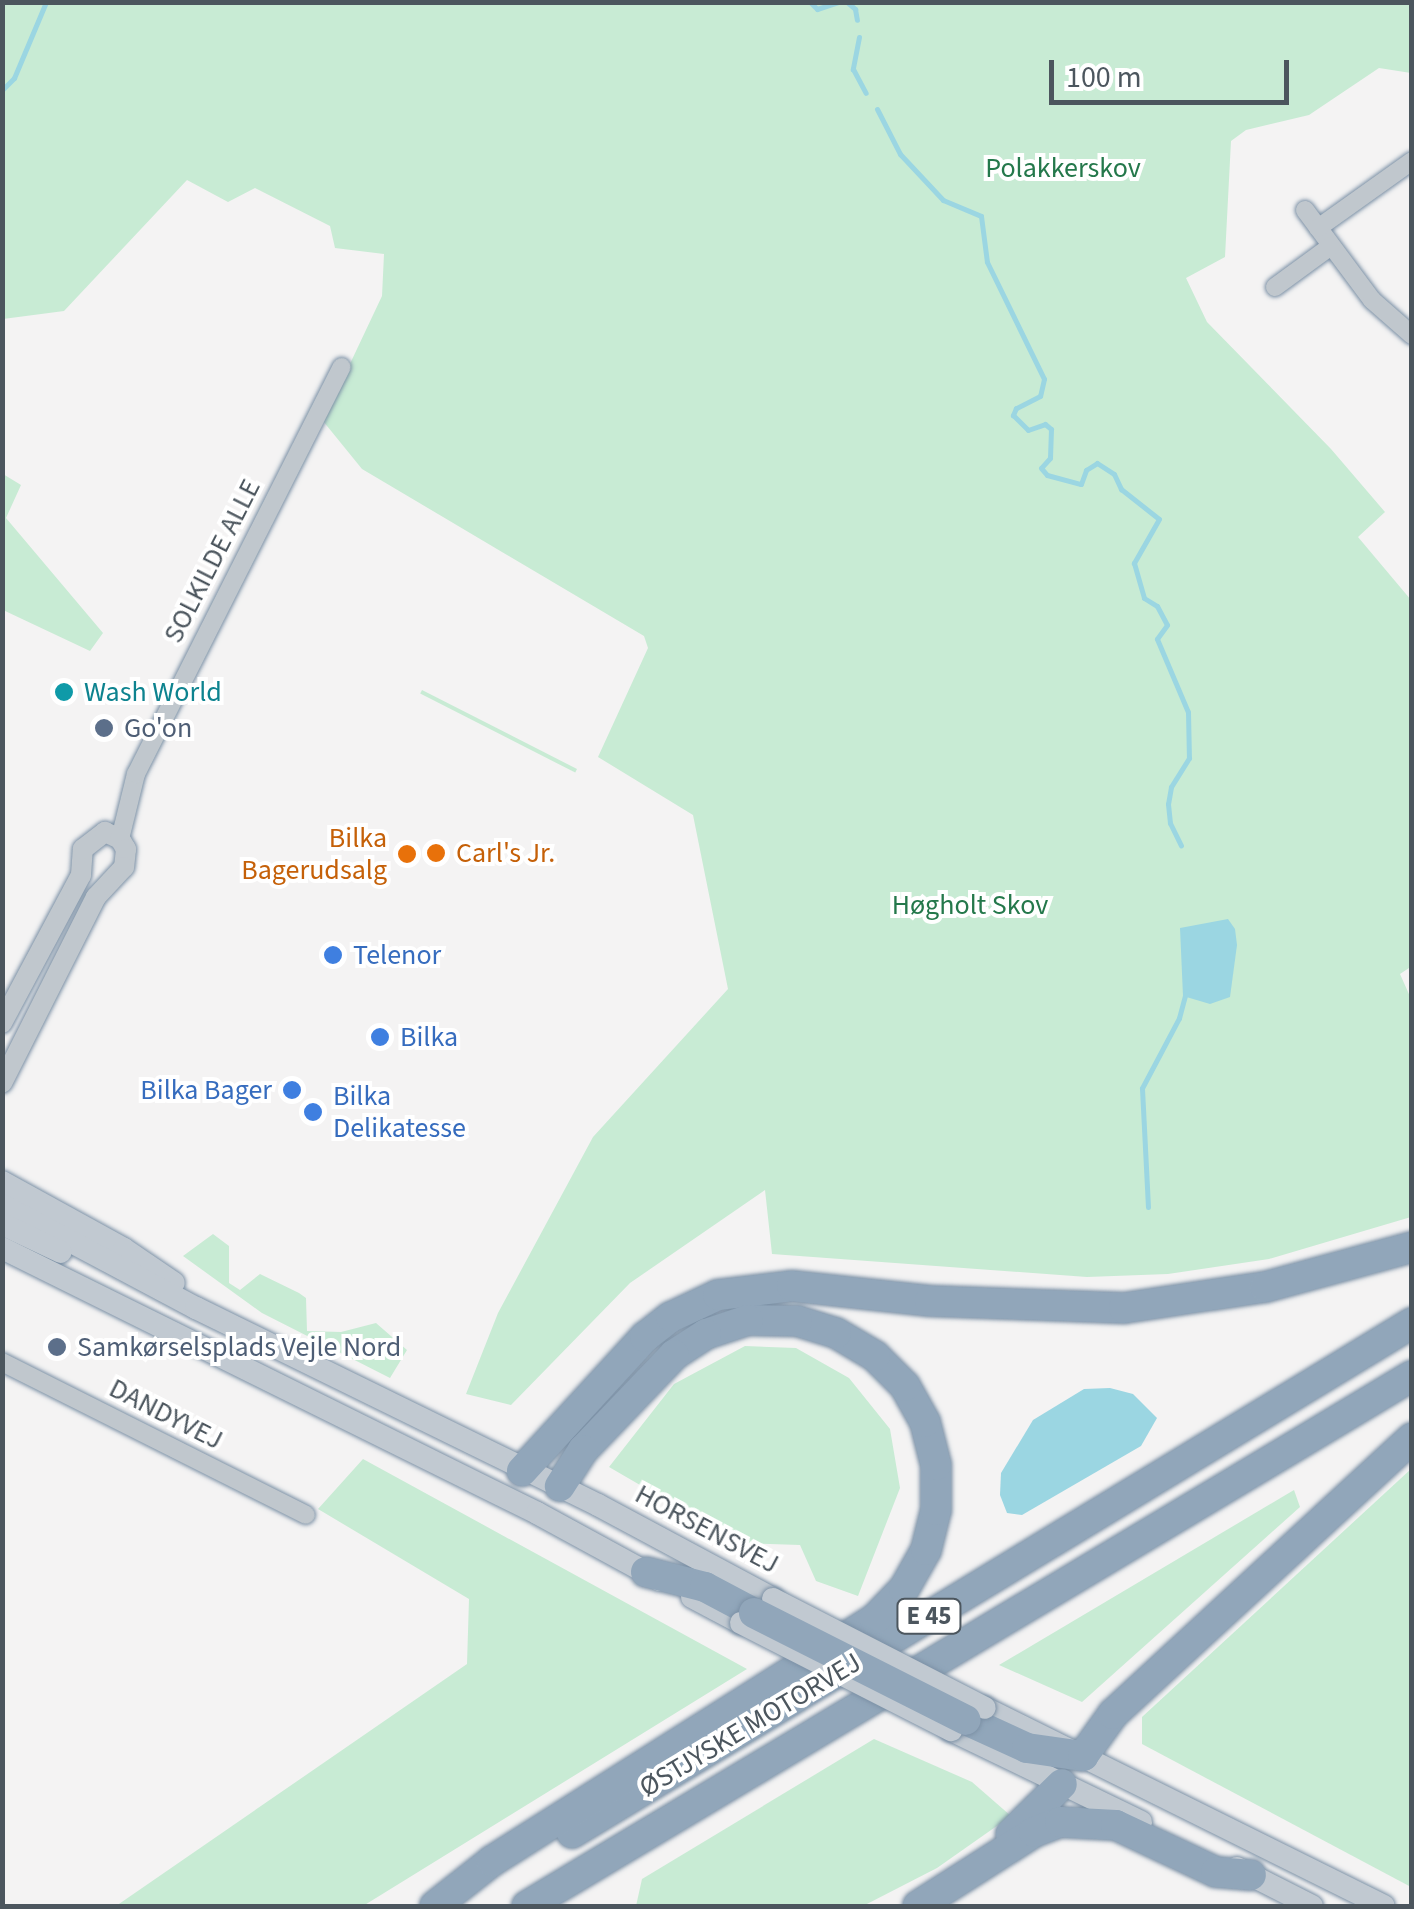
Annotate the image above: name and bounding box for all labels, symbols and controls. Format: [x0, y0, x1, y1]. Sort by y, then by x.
scale bar [1054, 40, 1294, 102]
text: 100 m [1066, 56, 1142, 99]
park label: Polakkerskov [985, 151, 1141, 185]
street label: SOLKILDE ALLE [156, 474, 268, 648]
place label: Wash World [84, 675, 222, 709]
marker: Wash World [53, 681, 75, 703]
place label: Go'on [124, 711, 192, 745]
marker: Go'on [93, 717, 115, 739]
place label: Bilka Bagerudsalg [241, 821, 387, 887]
place label: Carl's Jr. [456, 836, 555, 870]
marker: Carl's Jr. [425, 842, 447, 864]
marker: Bilka Bagerudsalg [396, 843, 418, 865]
park label: Høgholt Skov [892, 888, 1048, 922]
place label: Telenor [353, 938, 441, 972]
marker: Telenor [322, 944, 344, 966]
place label: Bilka [400, 1020, 458, 1054]
marker: Bilka [369, 1026, 391, 1048]
place label: Bilka Bager [140, 1073, 272, 1107]
marker: Bilka Bager [281, 1079, 303, 1101]
place label: Bilka Delikatesse [333, 1079, 466, 1145]
marker: Bilka Delikatesse [302, 1101, 324, 1123]
place label: Samkørselsplads Vejle Nord [77, 1330, 401, 1364]
marker: Samkørselsplads Vejle Nord [46, 1336, 68, 1358]
street label: DANDYVEJ [104, 1371, 228, 1457]
street label: HORSENSVEJ [629, 1477, 785, 1581]
road number: E 45 [894, 1596, 964, 1636]
street label: ØSTJYSKE MOTORVEJ [633, 1646, 867, 1804]

